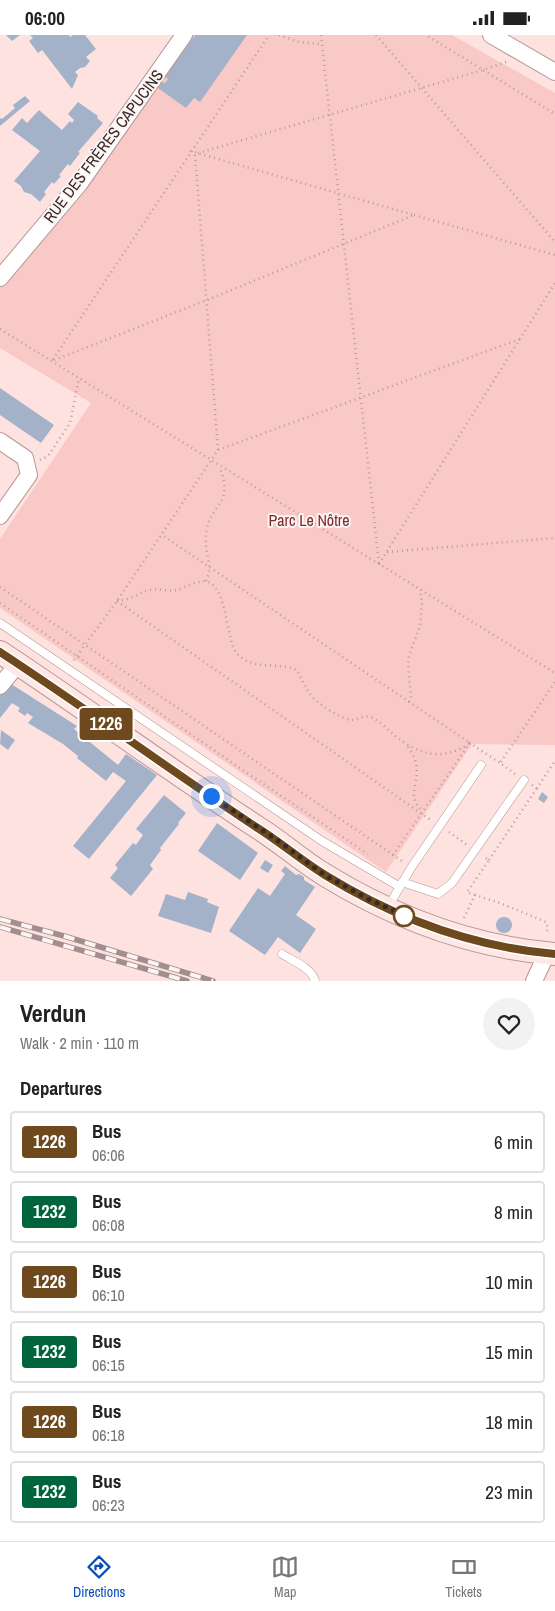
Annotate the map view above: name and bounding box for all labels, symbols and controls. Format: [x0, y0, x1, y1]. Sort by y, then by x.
text: 06:00 [25, 5, 65, 31]
street label: RUE DES FRÈRES CAPUCINS [38, 65, 168, 227]
park label: Parc Le Nôtre [269, 509, 349, 531]
line badge: 1226 [71, 708, 141, 740]
text: 1226 [90, 711, 122, 736]
your location [199, 784, 224, 809]
unlabelled marker [393, 905, 415, 927]
text: Verdun [20, 997, 86, 1029]
button: heart [483, 998, 535, 1050]
text: Walk · 2 min · 110 m [20, 1032, 139, 1054]
text: Departures [20, 1075, 102, 1101]
text: Bus [92, 1118, 121, 1144]
text: 1226 [33, 1129, 66, 1154]
text: 6 min [494, 1129, 533, 1155]
text: 06:06 [92, 1144, 125, 1166]
text: Bus [92, 1188, 121, 1214]
text: 1232 [33, 1199, 66, 1224]
text: 8 min [494, 1199, 533, 1225]
text: 06:08 [92, 1214, 125, 1236]
text: Bus [92, 1258, 121, 1284]
text: 1226 [33, 1269, 66, 1294]
text: 10 min [485, 1269, 533, 1295]
text: 06:10 [92, 1284, 125, 1306]
text: Bus [92, 1328, 121, 1354]
text: 1232 [33, 1339, 66, 1364]
text: 15 min [485, 1339, 533, 1365]
text: 06:15 [92, 1354, 125, 1376]
text: Bus [92, 1398, 121, 1424]
text: 1226 [33, 1409, 66, 1434]
text: 18 min [485, 1409, 533, 1435]
text: 06:18 [92, 1424, 125, 1446]
text: Bus [92, 1468, 121, 1494]
text: 1232 [33, 1479, 66, 1504]
text: 23 min [485, 1479, 533, 1505]
text: 06:23 [92, 1494, 125, 1516]
tab: Directions [73, 1553, 125, 1601]
tab: Map [271, 1553, 299, 1601]
tab: Tickets [445, 1553, 482, 1601]

